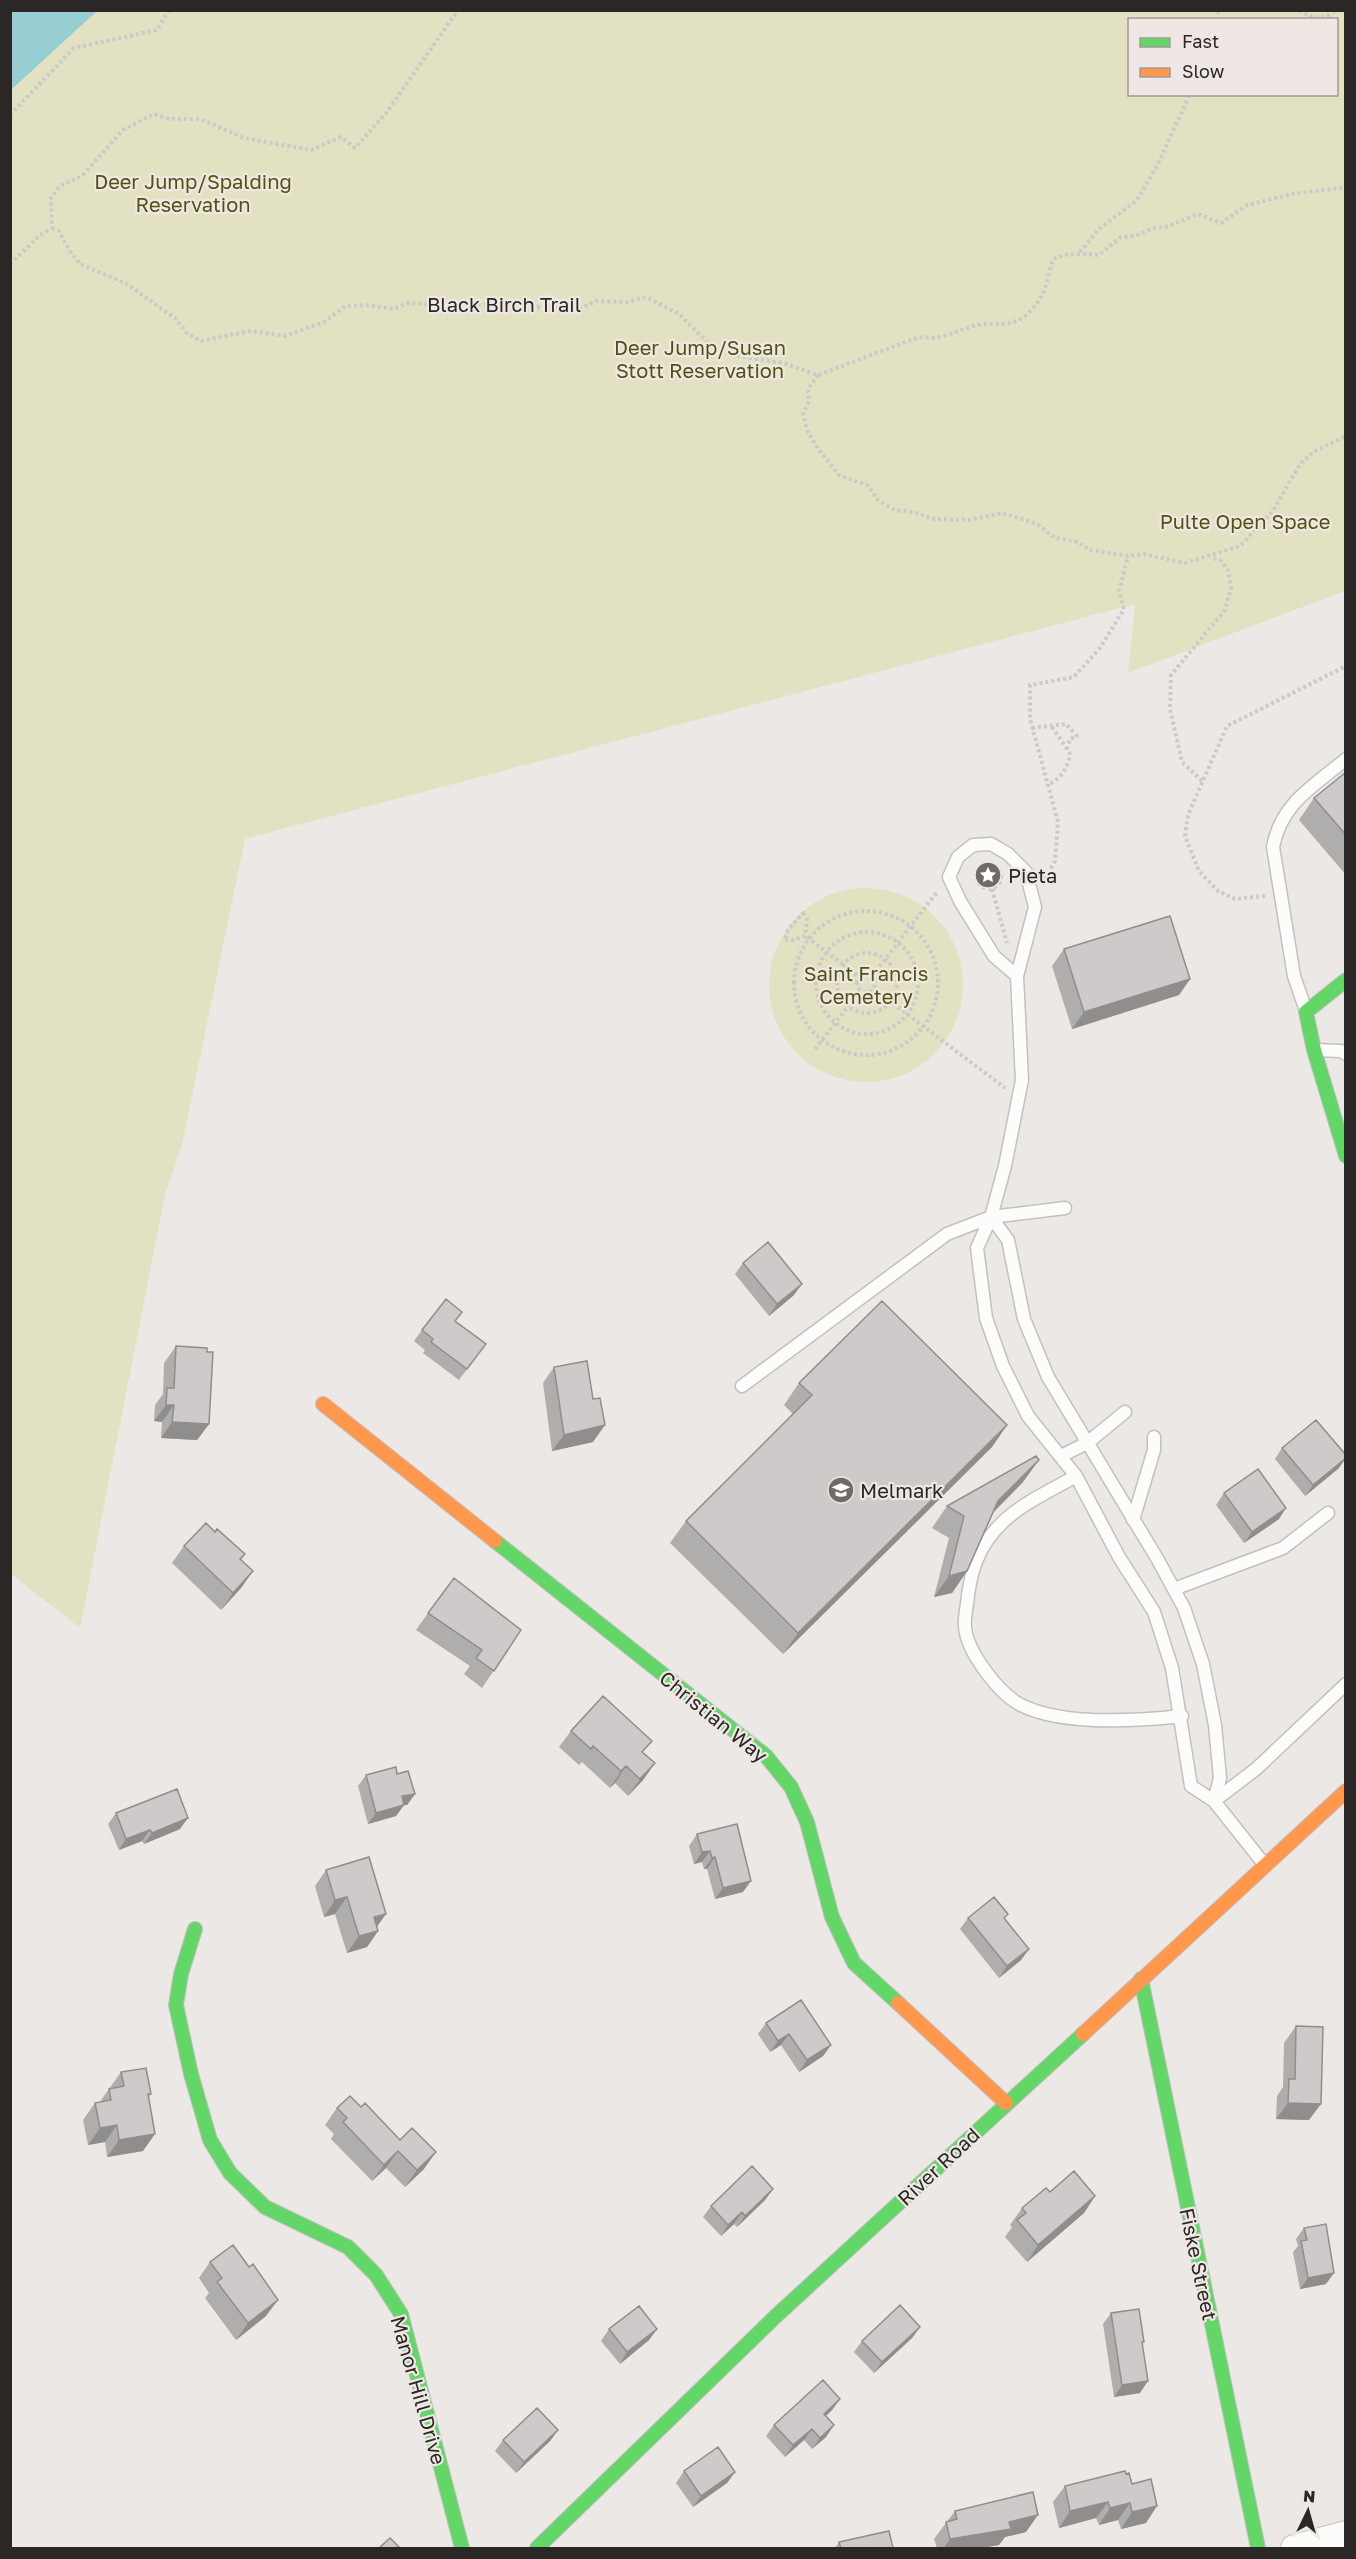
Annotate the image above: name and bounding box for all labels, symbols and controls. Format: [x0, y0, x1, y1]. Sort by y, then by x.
legend [1128, 18, 1338, 96]
text: Fast [1182, 30, 1219, 52]
text: Slow [1182, 60, 1225, 82]
park label: Deer Jump/Spalding Reservation [94, 169, 292, 216]
street label: Black Birch Trail [427, 292, 581, 316]
park label: Deer Jump/Susan Stott Reservation [614, 335, 786, 382]
park label: Pulte Open Space [1160, 509, 1330, 533]
place icon: Pieta [973, 860, 1003, 890]
place label: Pieta [1008, 863, 1057, 887]
park label: Saint Francis Cemetery [804, 961, 928, 1008]
school or university icon: Melmark [826, 1475, 856, 1505]
place label: Melmark [860, 1478, 943, 1502]
street label: Christian Way [655, 1665, 773, 1767]
street label: River Road [892, 2122, 984, 2210]
street label: Fiske Street [1175, 2205, 1223, 2323]
street label: Manor Hill Drive [386, 2313, 452, 2467]
north arrow [1278, 2481, 1338, 2541]
text: N [1302, 2486, 1316, 2507]

